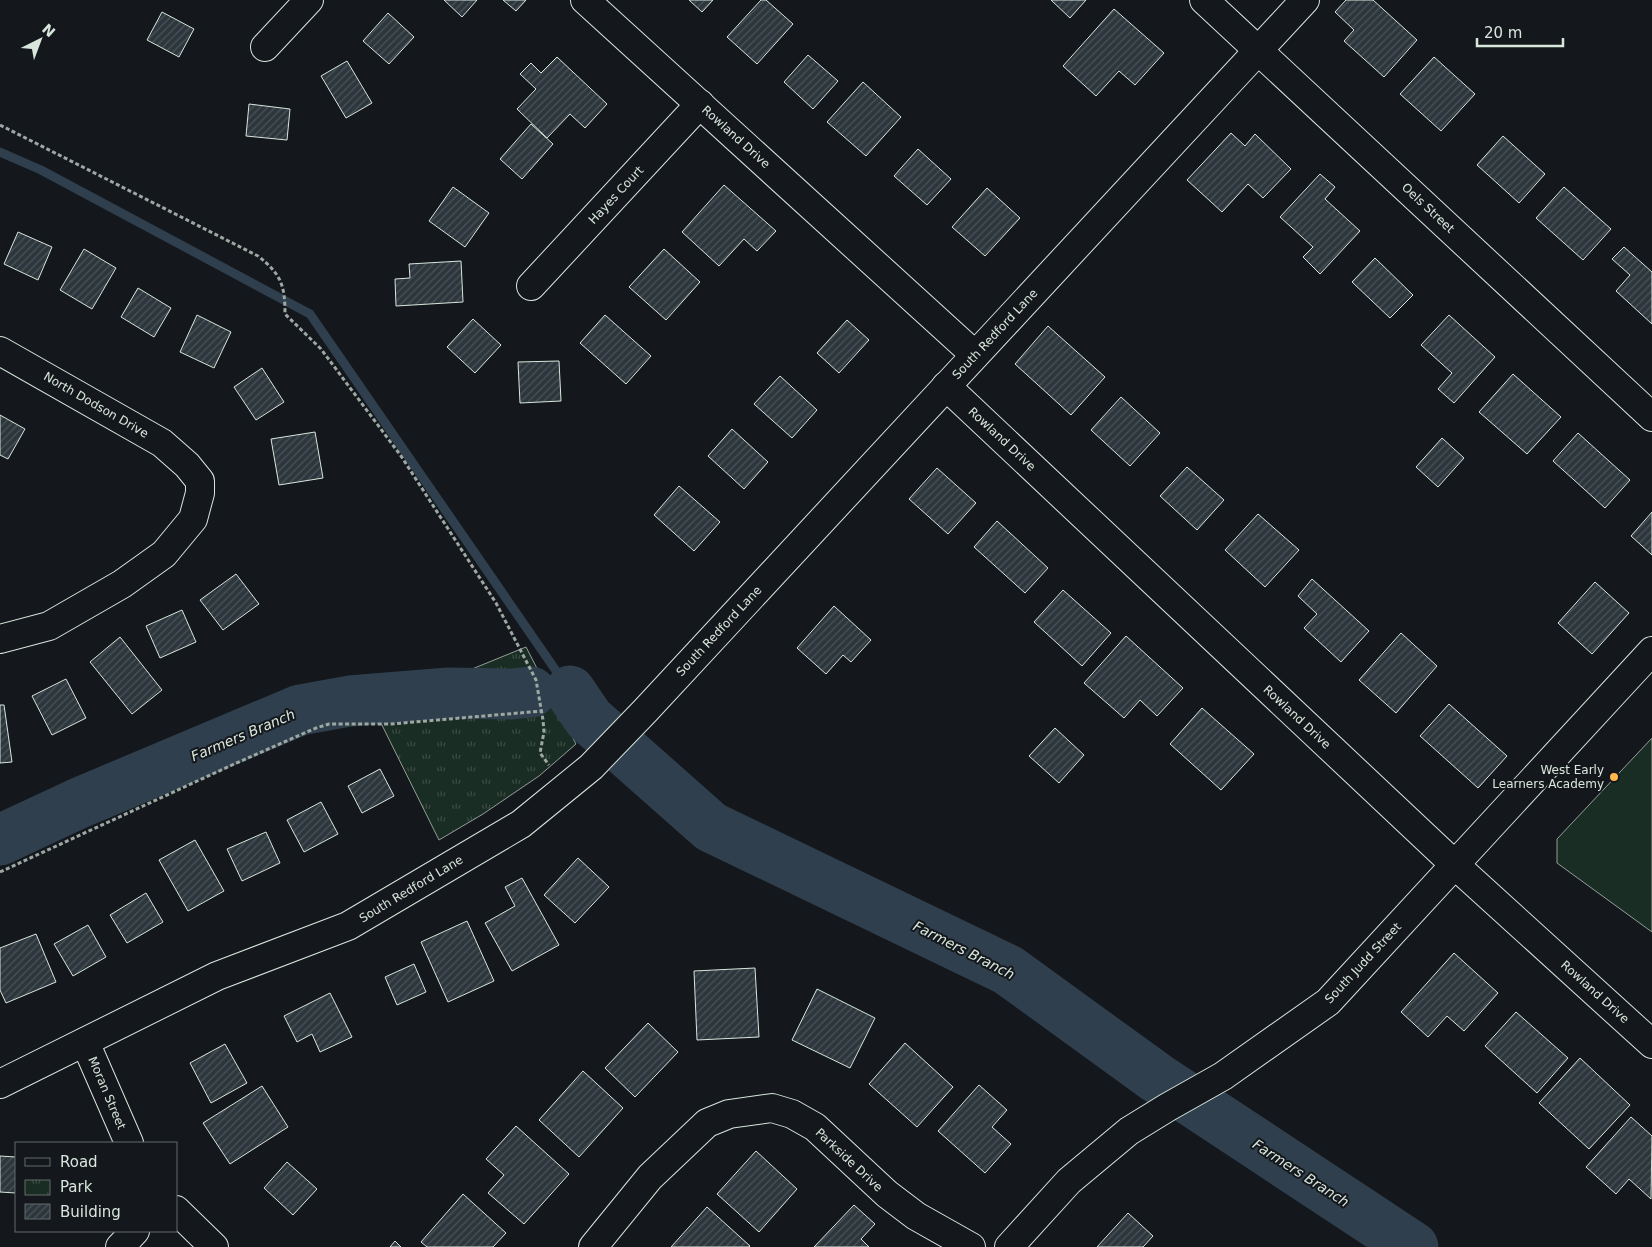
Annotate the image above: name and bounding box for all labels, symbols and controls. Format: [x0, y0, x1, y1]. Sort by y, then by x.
north arrow [15, 15, 65, 65]
scale bar [1477, 15, 1563, 47]
text: N [39, 20, 58, 40]
text: 20 m [1484, 24, 1522, 42]
street label: Rowland Drive [699, 103, 773, 171]
street label: Hayes Court [586, 163, 647, 227]
street label: Oels Street [1399, 180, 1457, 236]
street label: South Redford Lane [950, 286, 1040, 382]
street label: North Dodson Drive [41, 369, 151, 441]
street label: Rowland Drive [966, 404, 1038, 474]
street label: South Redford Lane [674, 583, 764, 679]
street label: Rowland Drive [1261, 682, 1333, 752]
water label: Farmers Branch [189, 706, 297, 764]
place label: West Early Learners Academy [1492, 763, 1604, 791]
marker: West Early Learners Academy [1608, 771, 1620, 783]
street label: South Redford Lane [357, 853, 465, 925]
water label: Farmers Branch [911, 918, 1017, 982]
street label: South Judd Street [1322, 919, 1404, 1006]
street label: Rowland Drive [1558, 958, 1632, 1026]
street label: Moran Street [85, 1054, 129, 1132]
street label: Parkside Drive [813, 1125, 885, 1195]
water label: Farmers Branch [1250, 1136, 1352, 1210]
legend [15, 1142, 178, 1232]
text: Road [60, 1153, 98, 1171]
text: Park [60, 1178, 93, 1196]
text: Building [60, 1203, 121, 1221]

